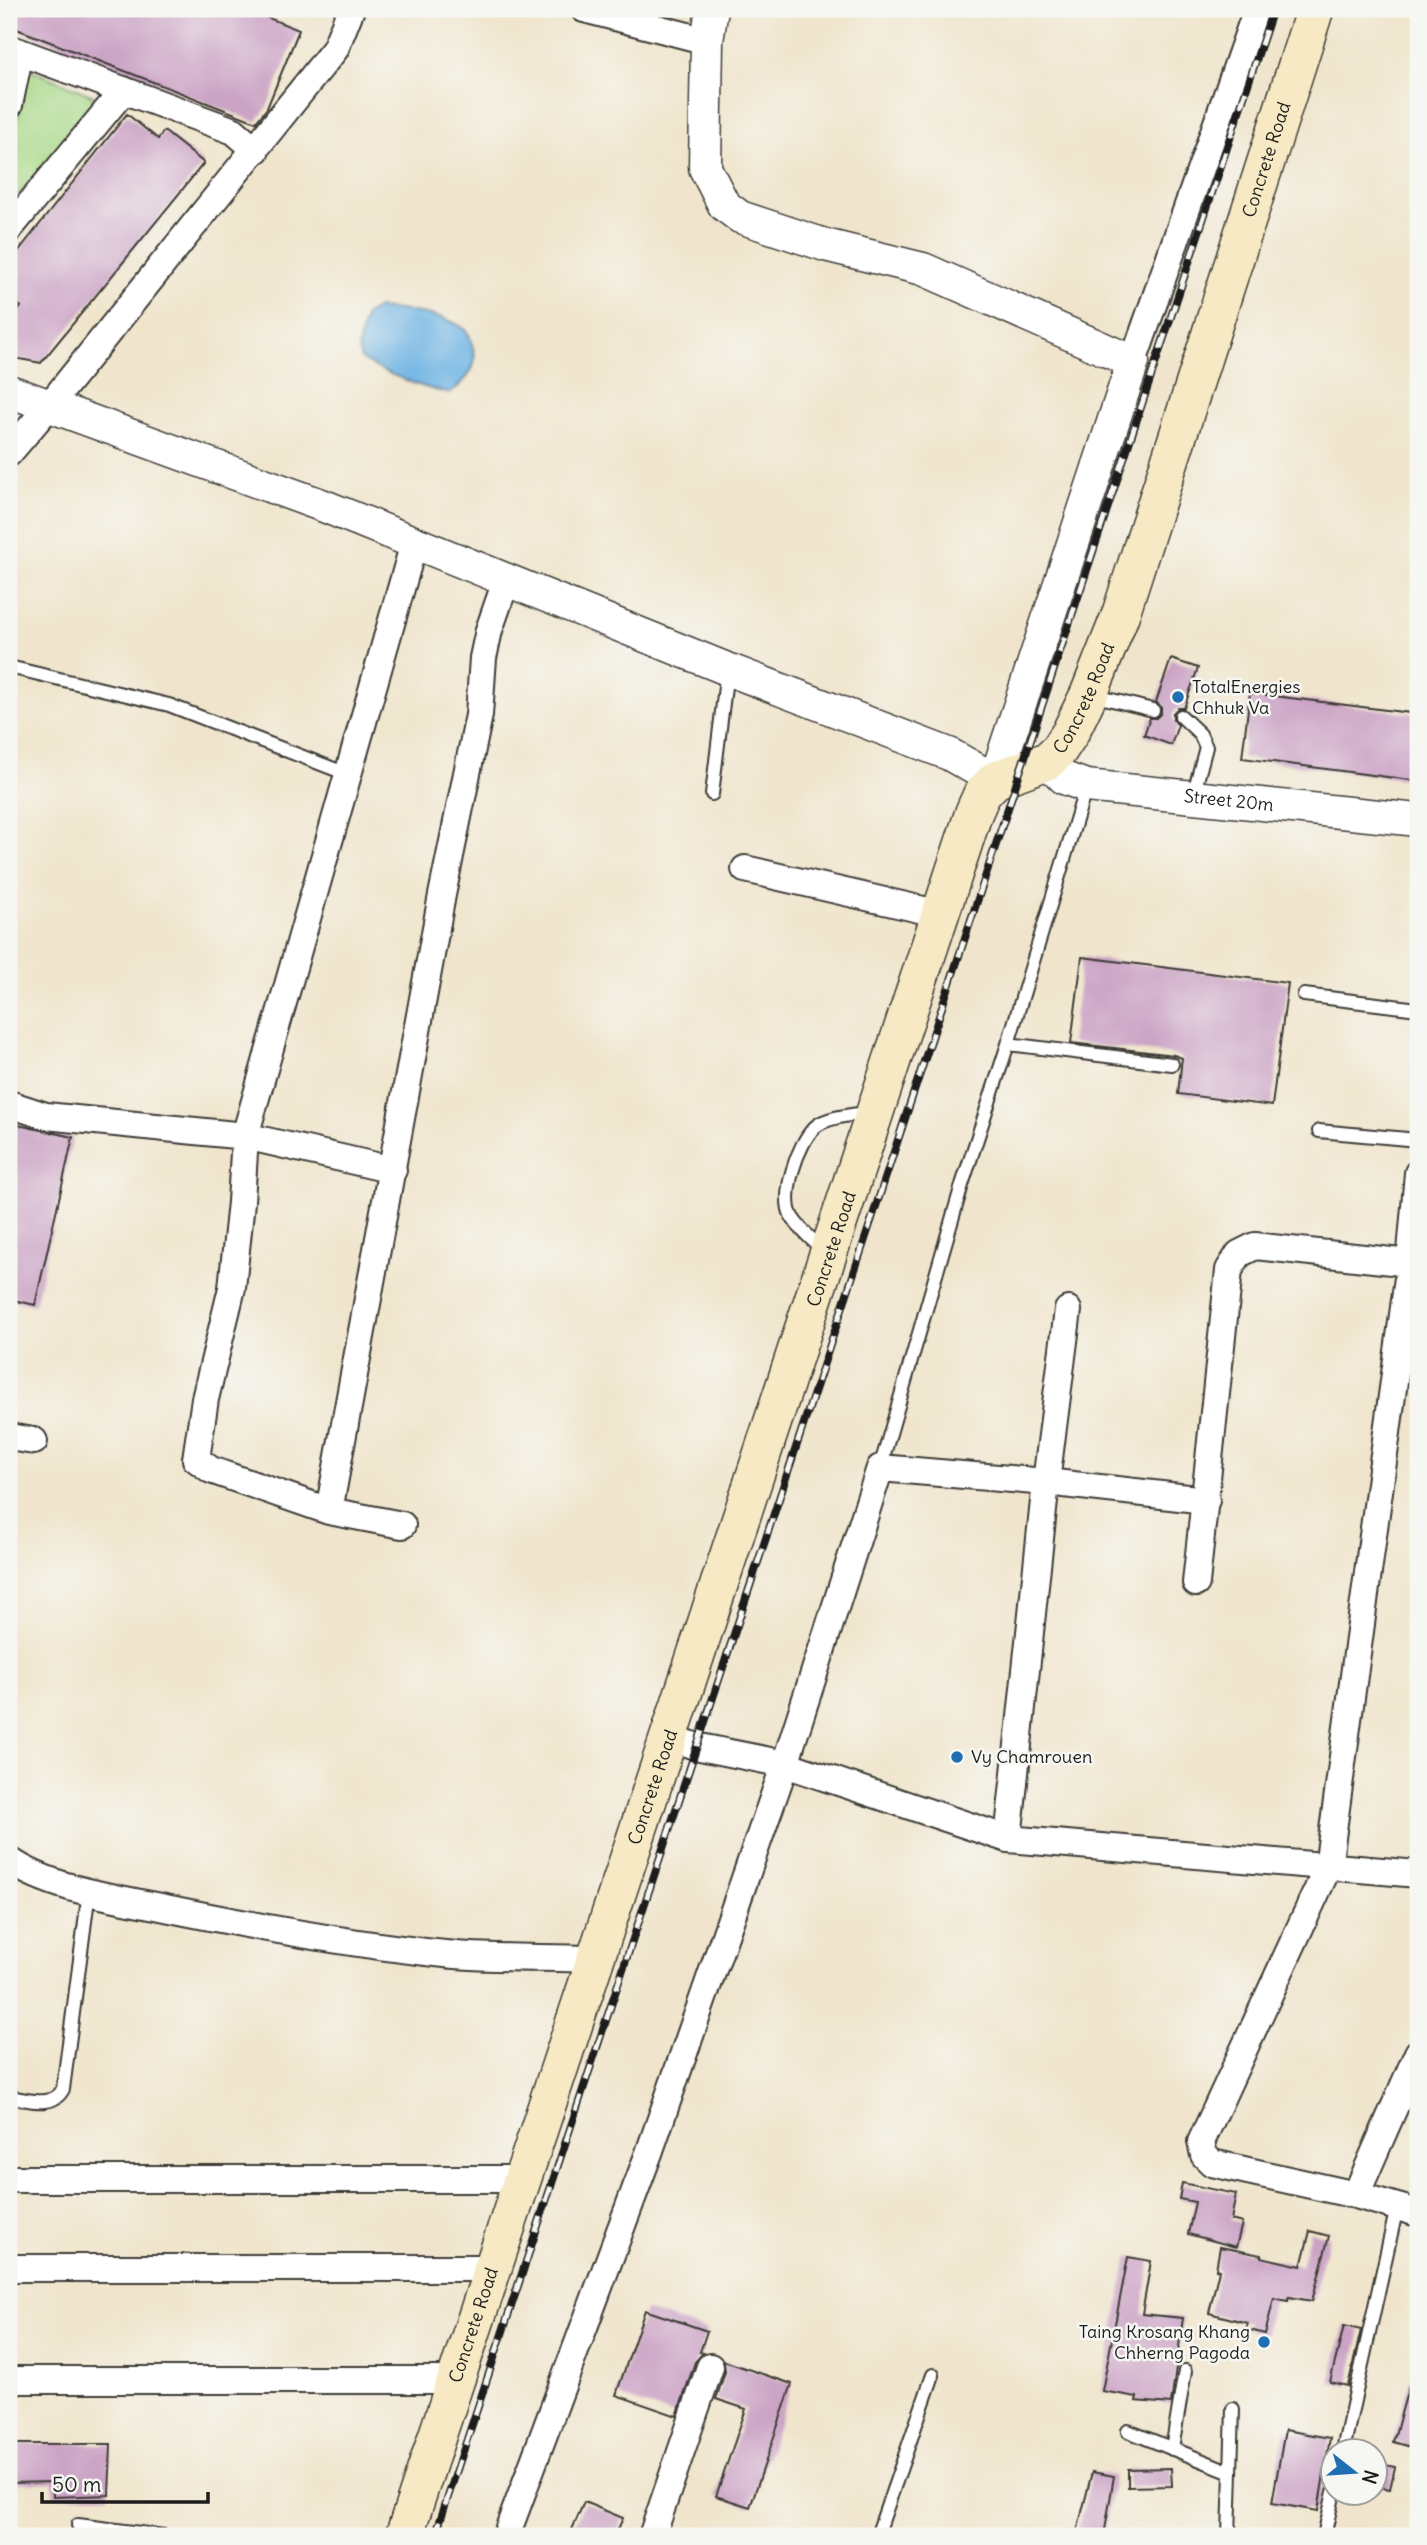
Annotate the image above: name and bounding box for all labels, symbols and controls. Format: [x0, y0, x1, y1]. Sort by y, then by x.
street label: Concrete Road [1237, 99, 1296, 220]
street label: Concrete Road [1048, 639, 1119, 758]
place label: TotalEnergies Chhuk Va [1192, 675, 1300, 719]
marker: TotalEnergies Chhuk Va [1170, 689, 1186, 705]
street label: Street 20m [1183, 784, 1275, 816]
street label: Concrete Road [801, 1188, 861, 1310]
street label: Concrete Road [622, 1726, 682, 1848]
place label: Vy Chamrouen [971, 1745, 1092, 1768]
marker: Vy Chamrouen [949, 1749, 965, 1765]
street label: Concrete Road [443, 2264, 503, 2386]
place label: Taing Krosang Khang Chherng Pagoda [1079, 2320, 1250, 2364]
marker: Taing Krosang Khang Chherng Pagoda [1256, 2334, 1272, 2350]
north arrow [1318, 2436, 1388, 2506]
scale bar [42, 2461, 208, 2505]
text: N [1357, 2467, 1384, 2487]
text: 50 m [52, 2471, 101, 2498]

